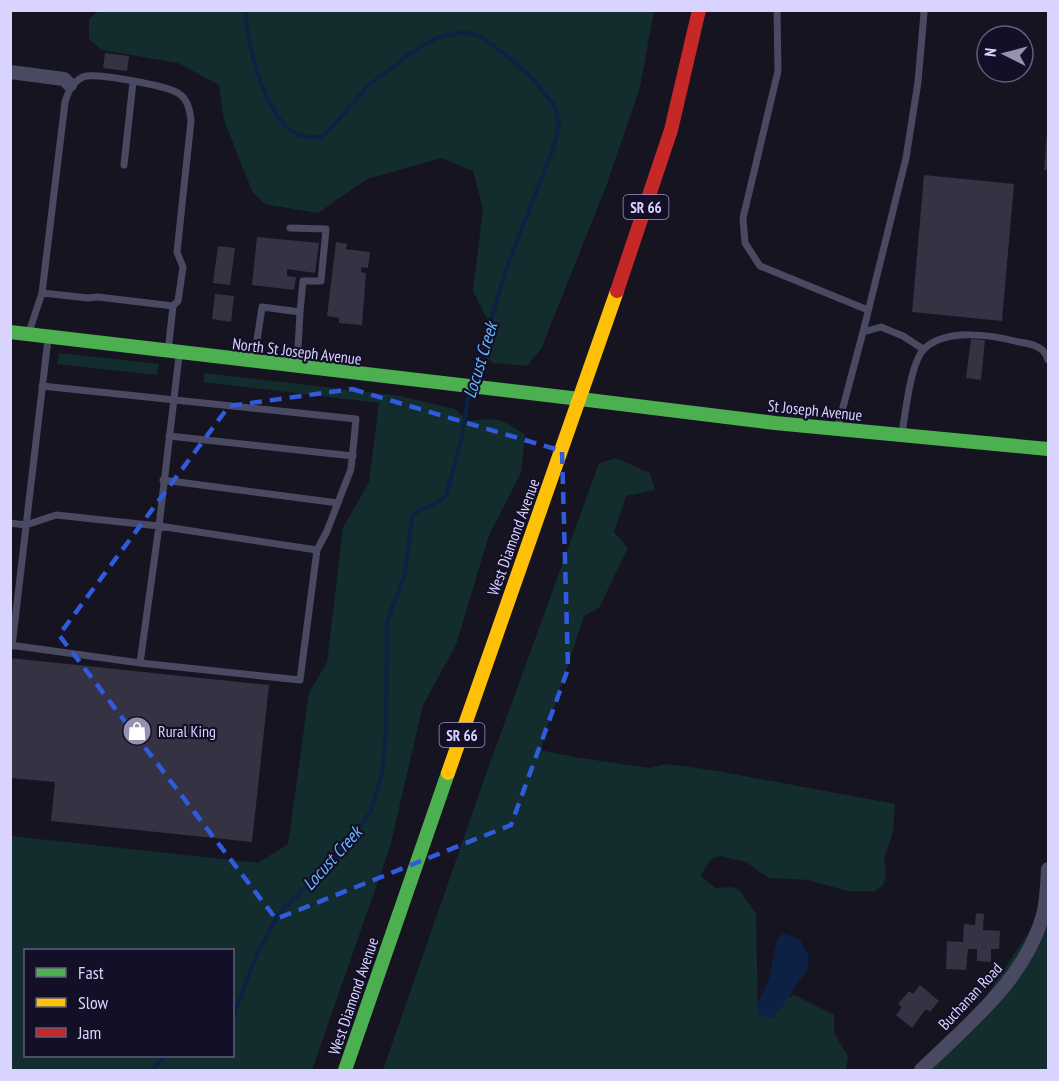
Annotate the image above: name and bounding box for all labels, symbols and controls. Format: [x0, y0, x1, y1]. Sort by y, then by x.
north arrow [975, 24, 1035, 84]
text: N [980, 47, 1000, 58]
road number: SR 66 [624, 195, 668, 219]
water label: Locust Creek [458, 317, 503, 401]
street label: North St Joseph Avenue [231, 333, 363, 369]
street label: St Joseph Avenue [767, 395, 863, 425]
street label: West Diamond Avenue [483, 476, 543, 598]
shop icon: Rural King [121, 715, 153, 747]
place label: Rural King [158, 721, 216, 741]
road number: SR 66 [440, 723, 484, 747]
water label: Locust Creek [297, 820, 368, 895]
street label: West Diamond Avenue [324, 935, 382, 1057]
legend [24, 949, 234, 1057]
street label: Buchanan Road [934, 958, 1006, 1034]
text: Fast [78, 961, 104, 984]
text: Slow [78, 991, 109, 1014]
text: Jam [77, 1021, 101, 1044]

